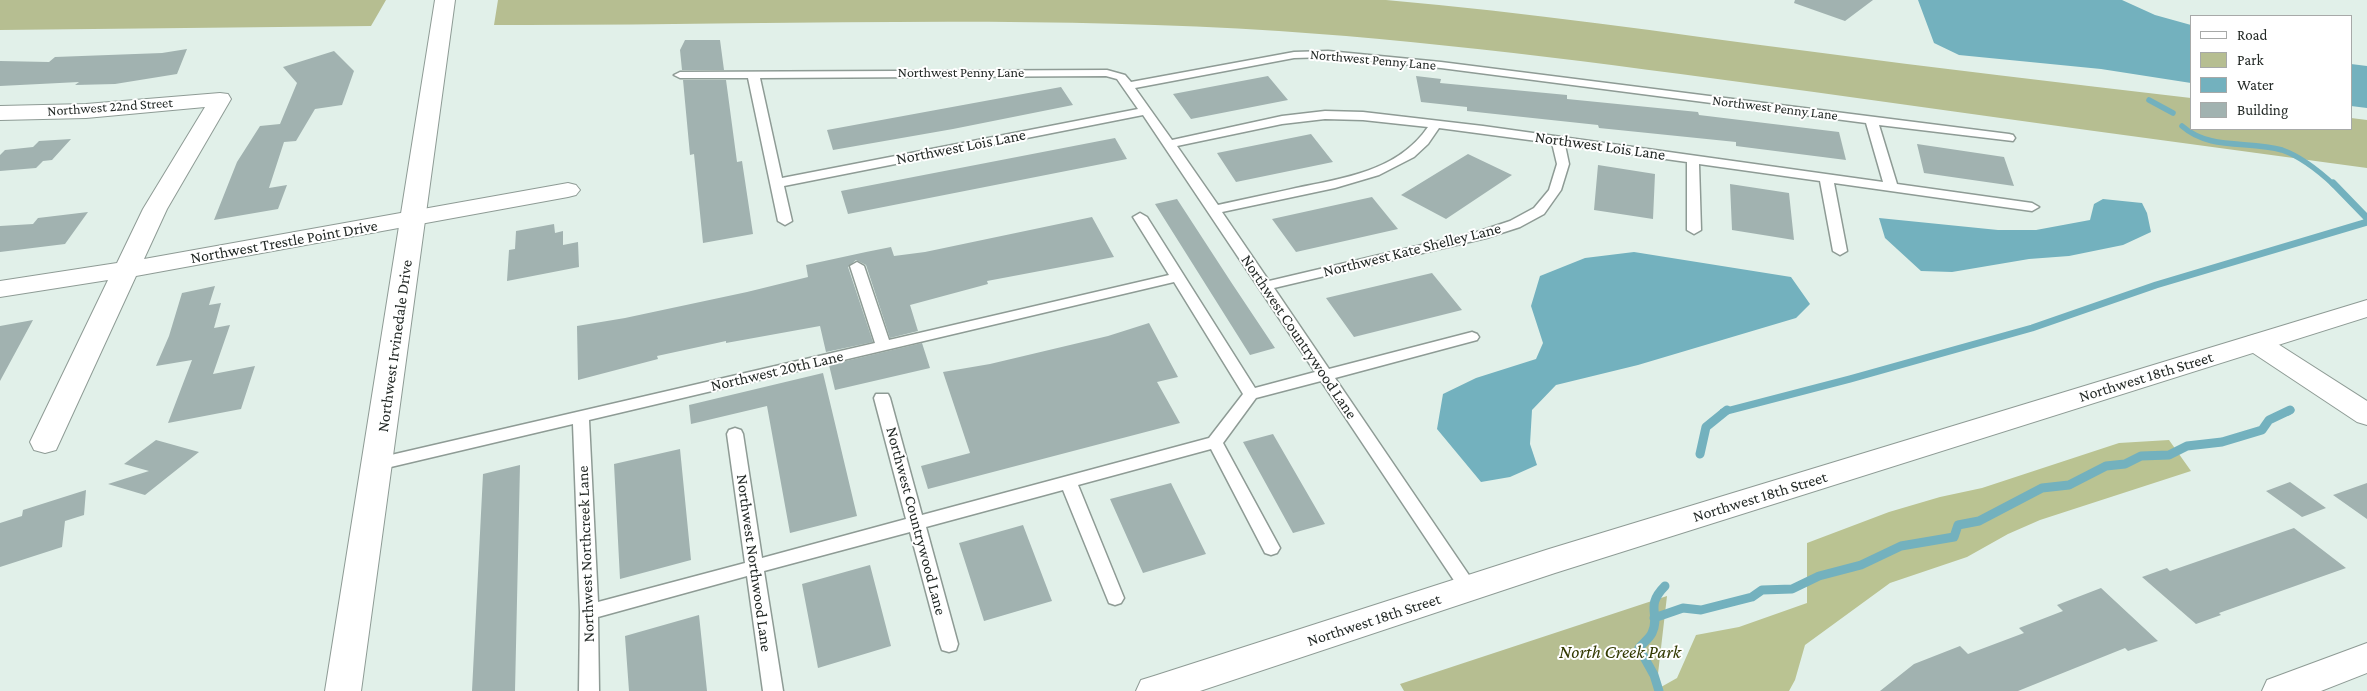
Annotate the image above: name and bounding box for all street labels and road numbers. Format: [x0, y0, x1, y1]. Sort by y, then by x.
street label: Northwest Penny Lane [1309, 46, 1437, 74]
street label: Northwest Penny Lane [898, 65, 1024, 81]
street label: Northwest Penny Lane [1711, 92, 1839, 124]
street label: Northwest 22nd Street [47, 94, 173, 120]
street label: Northwest Lois Lane [895, 125, 1027, 169]
street label: Northwest Lois Lane [1534, 127, 1666, 165]
street label: Northwest Trestle Point Drive [189, 216, 379, 268]
street label: Northwest Kate Shelley Lane [1321, 219, 1503, 281]
street label: Northwest Countrywood Lane [1237, 251, 1361, 423]
street label: Northwest Irvinedale Drive [373, 259, 417, 433]
street label: Northwest 20th Lane [709, 346, 845, 396]
street label: Northwest 18th Street [2077, 347, 2215, 407]
street label: Northwest Countrywood Lane [882, 425, 950, 617]
street label: Northwest Northcreek Lane [573, 465, 599, 643]
street label: Northwest 18th Street [1691, 467, 1829, 527]
street label: Northwest Northwood Lane [732, 473, 776, 653]
street label: Northwest 18th Street [1305, 589, 1443, 651]

